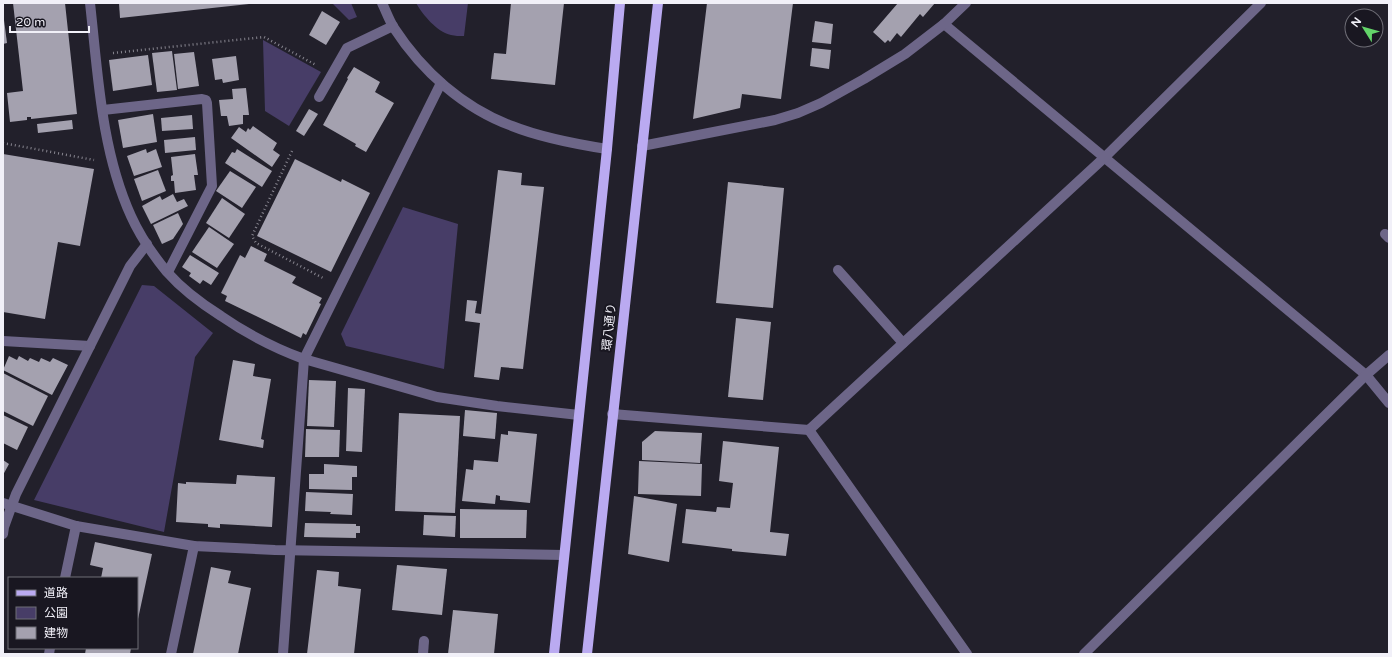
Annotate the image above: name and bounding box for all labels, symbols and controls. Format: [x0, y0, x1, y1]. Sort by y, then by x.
scale bar [10, 8, 89, 34]
north arrow [1344, 8, 1384, 48]
text: 20 m [16, 15, 45, 29]
text: N [1349, 15, 1364, 30]
street label: 環八通り [600, 302, 618, 352]
legend [8, 577, 138, 649]
text: 道路 [44, 586, 68, 600]
text: 公園 [44, 606, 68, 620]
text: 建物 [44, 626, 68, 640]

